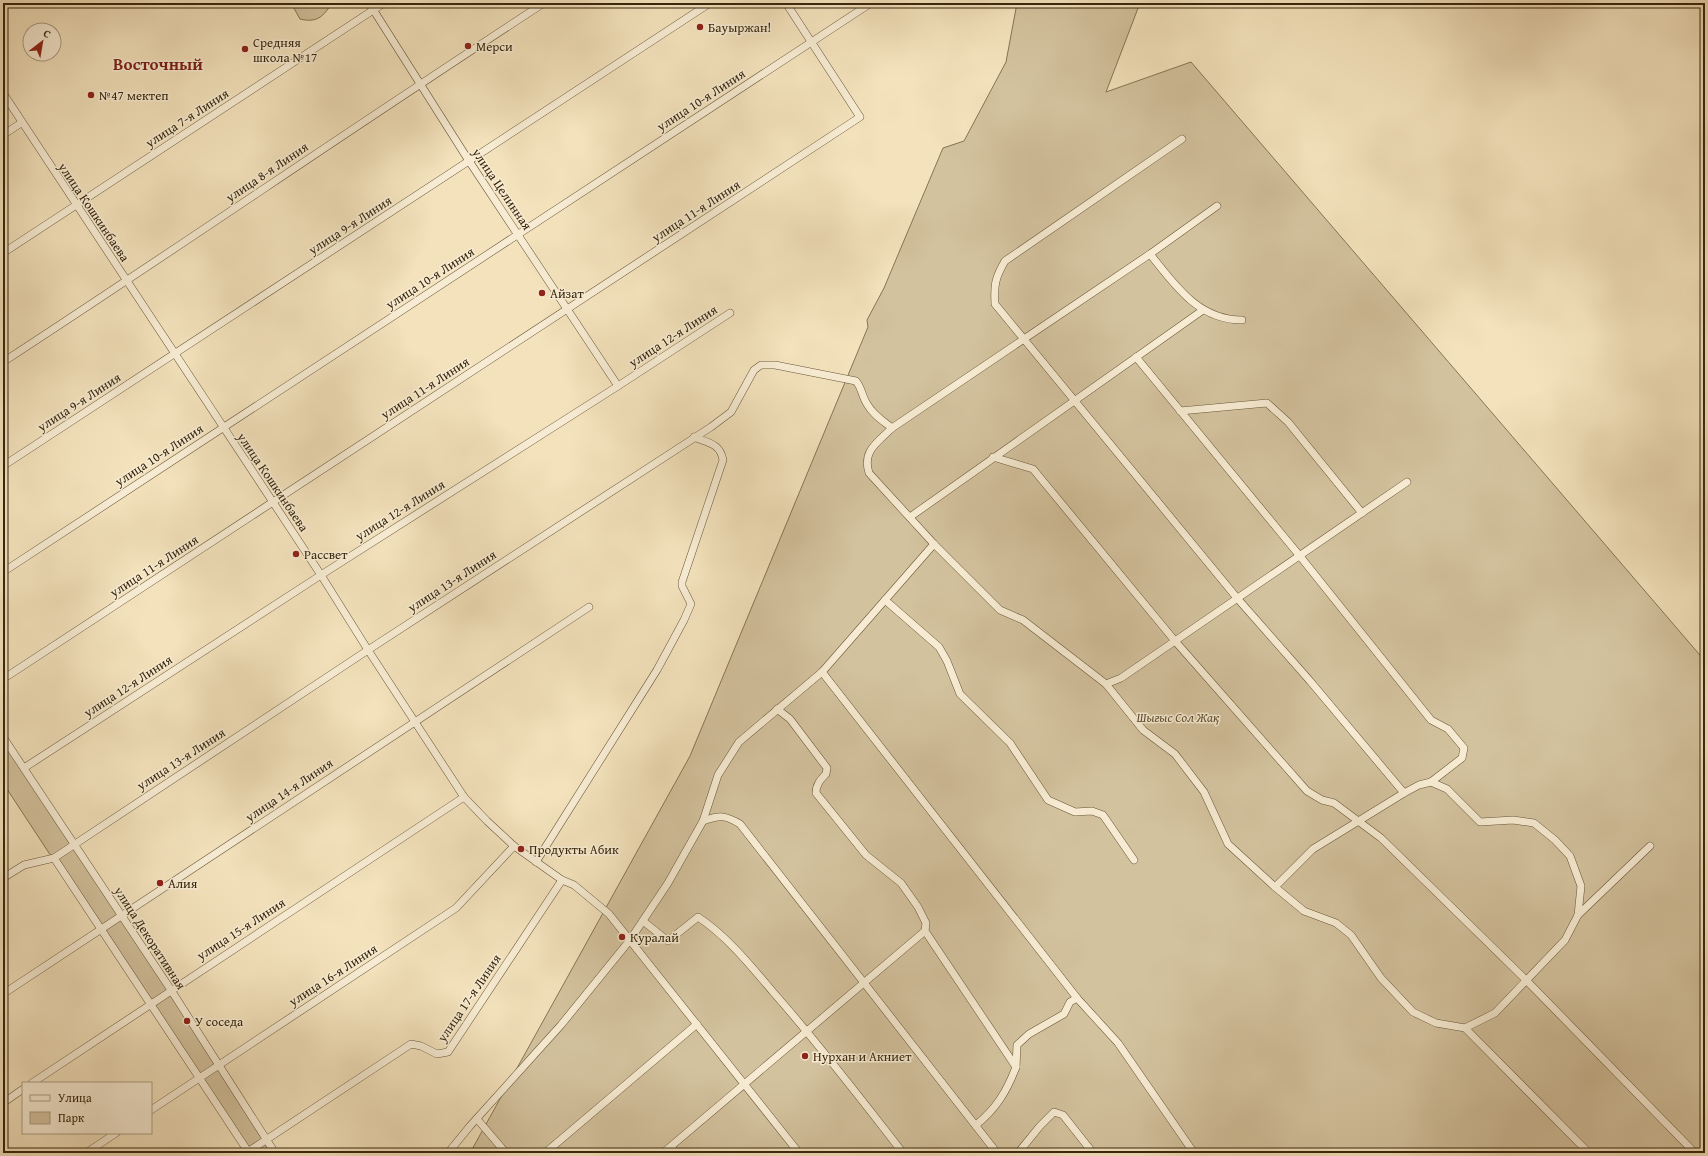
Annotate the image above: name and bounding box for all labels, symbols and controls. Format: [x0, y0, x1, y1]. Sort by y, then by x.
place label: Бауыржан! [708, 18, 771, 37]
north arrow [22, 22, 62, 62]
marker: Бауыржан! [695, 22, 705, 32]
text: С [40, 25, 54, 42]
place label: Средняя школа №17 [253, 33, 317, 67]
place label: Мерси [476, 37, 513, 56]
marker: Мерси [463, 41, 473, 51]
marker: Средняя школа №17 [240, 44, 250, 54]
district label: Восточный [113, 51, 203, 76]
street label: улица 10-я Линия [652, 64, 749, 136]
street label: улица 7-я Линия [141, 84, 233, 153]
place label: №47 мектеп [99, 86, 169, 105]
marker: №47 мектеп [86, 90, 96, 100]
street label: улица 8-я Линия [221, 137, 312, 207]
street label: улица Целинная [467, 143, 537, 234]
street label: улица Кошкинбаева [53, 158, 135, 266]
street label: улица 11-я Линия [647, 175, 744, 247]
street label: улица 9-я Линия [304, 191, 396, 260]
street label: улица 10-я Линия [381, 242, 478, 314]
place label: Айзат [550, 284, 584, 303]
marker: Айзат [537, 288, 547, 298]
street label: улица 12-я Линия [624, 300, 721, 372]
street label: улица 11-я Линия [376, 352, 473, 424]
street label: улица 9-я Линия [33, 368, 125, 437]
street label: улица 10-я Линия [110, 419, 207, 491]
street label: улица Кошкинбаева [232, 428, 314, 536]
street label: улица 12-я Линия [351, 475, 449, 546]
street label: улица 11-я Линия [105, 530, 202, 602]
place label: Рассвет [304, 545, 348, 564]
street label: улица 13-я Линия [403, 545, 500, 617]
marker: Рассвет [291, 549, 301, 559]
street label: улица 12-я Линия [79, 650, 176, 722]
park label: Шығыс Сол Жақ [1137, 708, 1220, 727]
street label: улица 13-я Линия [132, 723, 229, 795]
street label: улица 14-я Линия [240, 753, 337, 827]
place label: Продукты Абик [529, 840, 619, 859]
marker: Продукты Абик [516, 844, 526, 854]
place label: Алия [168, 874, 198, 893]
marker: Алия [155, 878, 165, 888]
street label: улица Декоративная [109, 882, 191, 994]
street label: улица 15-я Линия [192, 893, 289, 965]
place label: Куралай [630, 928, 679, 947]
marker: Куралай [617, 932, 627, 942]
street label: улица 16-я Линия [284, 939, 381, 1011]
street label: улица 17-я Линия [432, 950, 506, 1047]
place label: У соседа [195, 1012, 244, 1031]
marker: У соседа [182, 1016, 192, 1026]
place label: Нурхан и Акниет [813, 1047, 912, 1066]
marker: Нурхан и Акниет [800, 1051, 810, 1061]
legend [22, 1082, 152, 1134]
text: Улица [58, 1089, 92, 1106]
text: Парк [58, 1109, 85, 1126]

